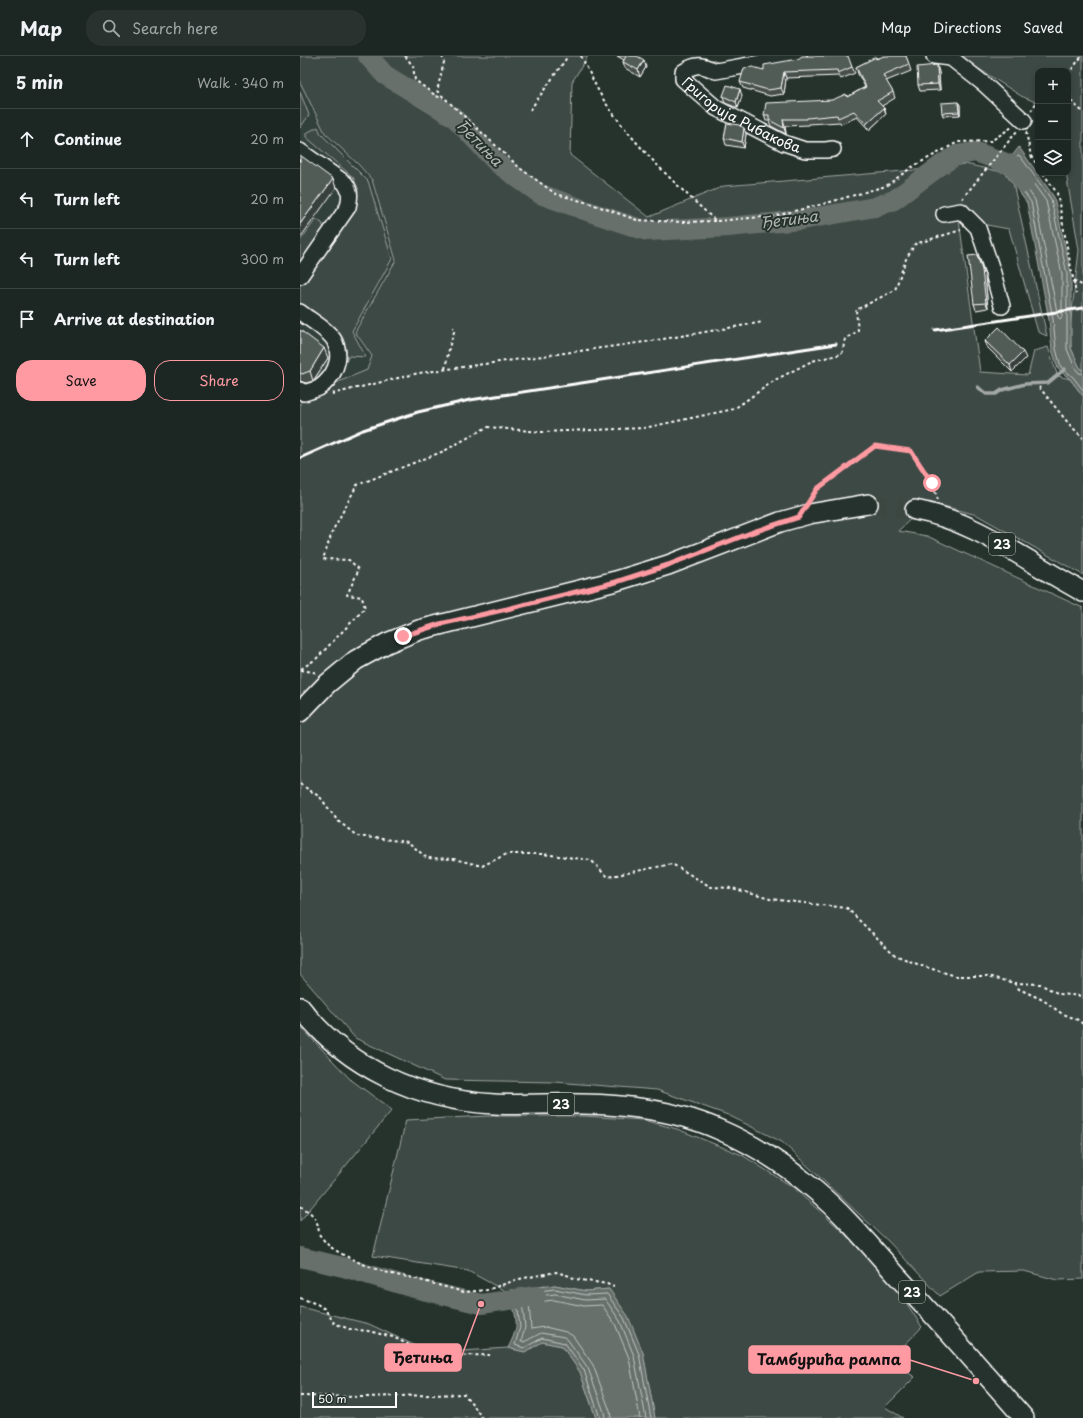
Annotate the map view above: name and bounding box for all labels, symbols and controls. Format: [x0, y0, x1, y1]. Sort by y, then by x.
search box [86, 10, 366, 46]
text: Map [20, 14, 62, 42]
text: Search here [132, 16, 218, 39]
icon: search [100, 17, 122, 39]
text: Map [881, 17, 911, 38]
text: Directions [933, 17, 1001, 38]
text: Saved [1023, 17, 1063, 38]
map controls [1035, 68, 1071, 176]
button: + [1035, 68, 1071, 104]
text: 5 min [16, 69, 63, 95]
street label: Григорија Рибакова [678, 72, 804, 158]
text: Walk · 340 m [197, 73, 284, 92]
button: − [1035, 104, 1071, 140]
water label: Ђетиња [452, 113, 509, 171]
text: Continue [54, 127, 122, 150]
icon: ahead [16, 128, 38, 150]
text: 20 m [250, 129, 284, 148]
button: layers [1035, 140, 1071, 176]
text: Turn left [54, 187, 120, 210]
icon: left [16, 188, 38, 210]
text: 20 m [250, 189, 284, 208]
water label: Ђетиња [759, 204, 820, 233]
text: Turn left [54, 247, 120, 270]
icon: left [16, 248, 38, 270]
text: 300 m [240, 249, 284, 268]
text: Arrive at destination [54, 307, 215, 330]
icon: arrive [16, 308, 38, 330]
button: Save [16, 360, 146, 401]
button: Share [154, 360, 284, 401]
route start [923, 474, 941, 492]
road number: 23 [989, 533, 1015, 555]
route end [394, 627, 412, 645]
road number: 23 [548, 1093, 574, 1115]
road number: 23 [899, 1281, 925, 1303]
callout: Ђетиња [385, 1344, 461, 1371]
text: Ђетиња [393, 1345, 454, 1368]
callout: Тамбурића рампа [749, 1346, 910, 1373]
text: Тамбурића рампа [757, 1347, 902, 1370]
scale bar [312, 1390, 397, 1409]
text: 50 m [318, 1390, 347, 1407]

